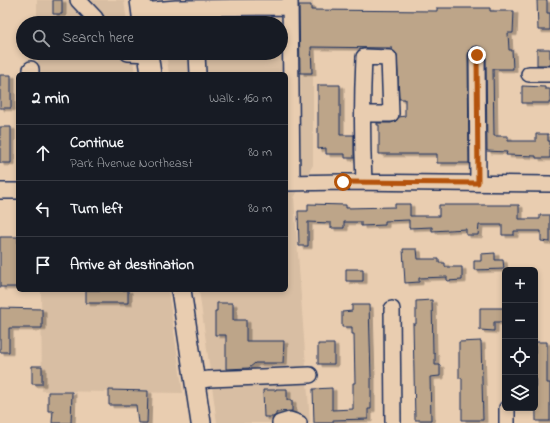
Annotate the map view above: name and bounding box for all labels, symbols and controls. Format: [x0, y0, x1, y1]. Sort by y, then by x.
search box [16, 16, 288, 60]
icon: search [30, 27, 52, 49]
text: Search here [62, 27, 134, 49]
route end [468, 46, 486, 64]
text: 2 min [32, 86, 69, 111]
text: Walk · 160 m [209, 89, 272, 108]
text: Continue [70, 132, 124, 154]
icon: ahead [32, 142, 54, 164]
text: 80 m [248, 143, 272, 162]
text: Park Avenue Northeast [70, 154, 193, 173]
route start [334, 173, 352, 191]
icon: left [32, 198, 54, 220]
text: Turn left [70, 198, 123, 220]
text: 80 m [248, 199, 272, 218]
icon: arrive [32, 254, 54, 276]
text: Arrive at destination [70, 254, 194, 276]
map controls [502, 267, 538, 411]
button: + [502, 267, 538, 303]
button: − [502, 303, 538, 339]
button: locate [502, 339, 538, 375]
button: layers [502, 375, 538, 411]

